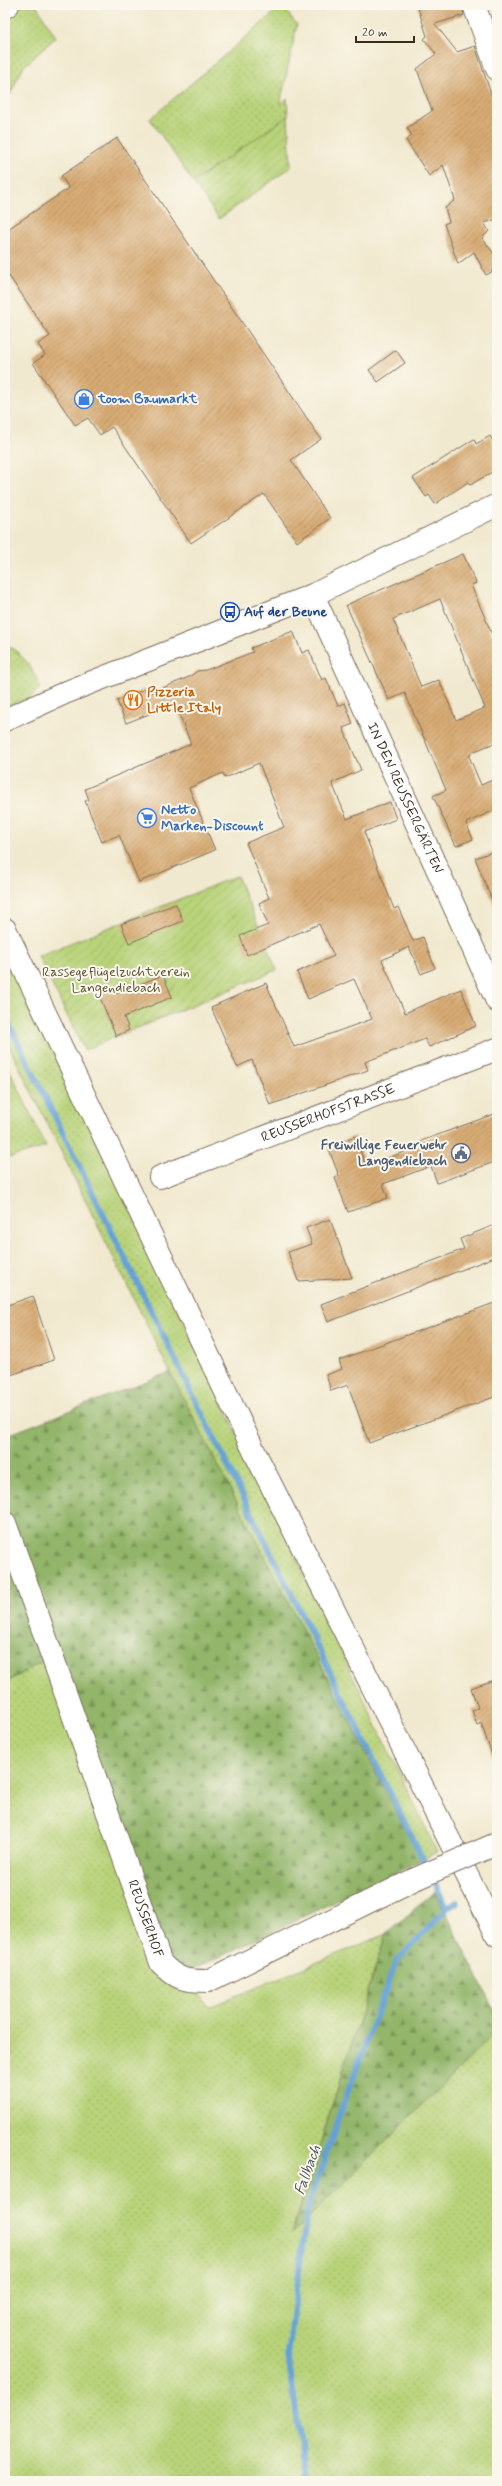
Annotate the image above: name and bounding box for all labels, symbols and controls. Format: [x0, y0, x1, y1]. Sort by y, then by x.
scale bar [356, 18, 414, 44]
text: 20 m [362, 25, 388, 41]
shop icon: toom Baumarkt [73, 388, 95, 410]
place label: toom Baumarkt [97, 390, 198, 408]
bus stop icon: Auf der Beune [219, 601, 241, 623]
place label: Auf der Beune [244, 603, 328, 621]
place label: Pizzeria Little Italy [147, 683, 222, 717]
restaurant icon: Pizzeria Little Italy [122, 689, 144, 711]
street label: IN DEN REUSSERGÄRTEN [363, 720, 447, 877]
place label: Netto Marken-Discount [161, 801, 264, 835]
supermarket icon: Netto Marken-Discount [136, 807, 158, 829]
park label: Rassegeflügelzuchtverein Langendiebach [42, 963, 190, 998]
street label: REUSSERHOFSTRASSE [259, 1079, 398, 1147]
place label: Freiwillige Feuerwehr Langendiebach [321, 1136, 447, 1172]
public building icon: Freiwillige Feuerwehr Langendiebach [450, 1142, 472, 1164]
street label: REUSSERHOF [123, 1877, 168, 1961]
water label: Fallbach [290, 2142, 326, 2197]

